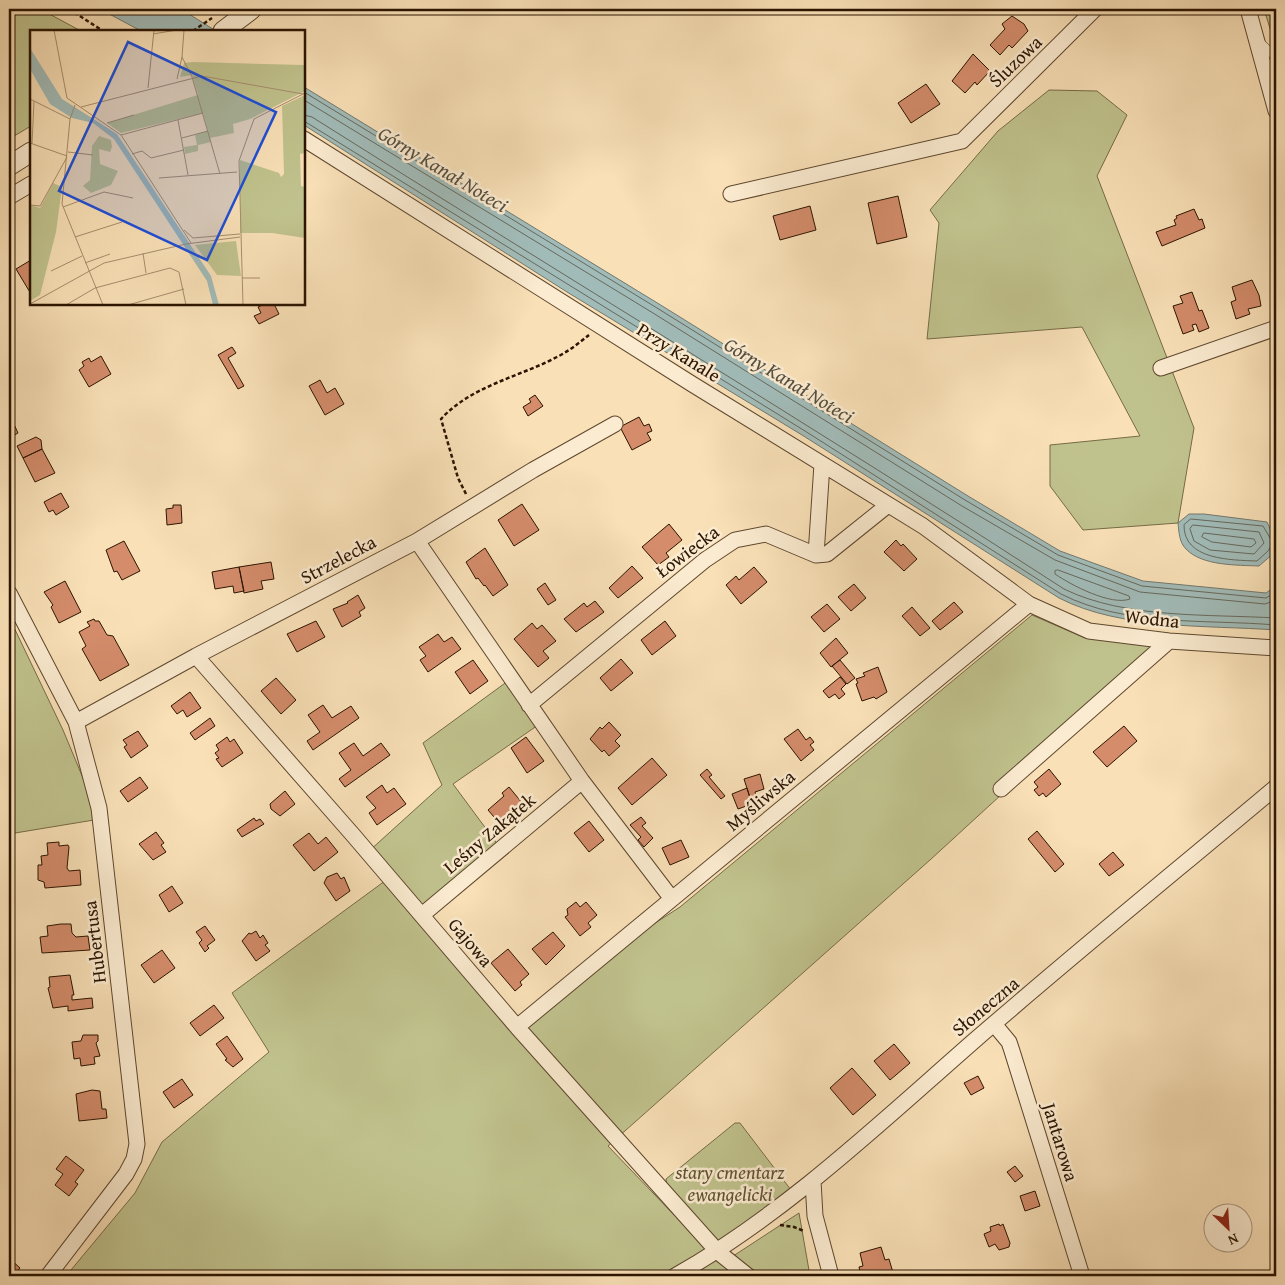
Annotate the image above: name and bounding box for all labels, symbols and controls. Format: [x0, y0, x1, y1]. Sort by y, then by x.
street label: Śluzowa [982, 28, 1048, 94]
inset map [30, 30, 305, 305]
water label: Górny Kanał Noteci [373, 118, 514, 219]
street label: Przy Kanale [632, 315, 726, 389]
water label: Górny Kanał Noteci [719, 329, 860, 430]
street label: Łowiecka [649, 518, 725, 584]
street label: Strzelecka [295, 527, 381, 591]
street label: Wodna [1123, 601, 1181, 635]
street label: Myśliwska [719, 763, 801, 837]
street label: Leśny Zakątek [437, 786, 542, 880]
street label: Hubertusa [75, 899, 113, 985]
street label: Gajowa [442, 911, 500, 973]
street label: Słoneczna [945, 969, 1025, 1043]
street label: Jantarowa [1035, 1098, 1086, 1185]
park label: stary cmentarz ewangelicki [674, 1158, 785, 1208]
north arrow [1202, 1202, 1252, 1252]
text: N [1224, 1229, 1242, 1251]

